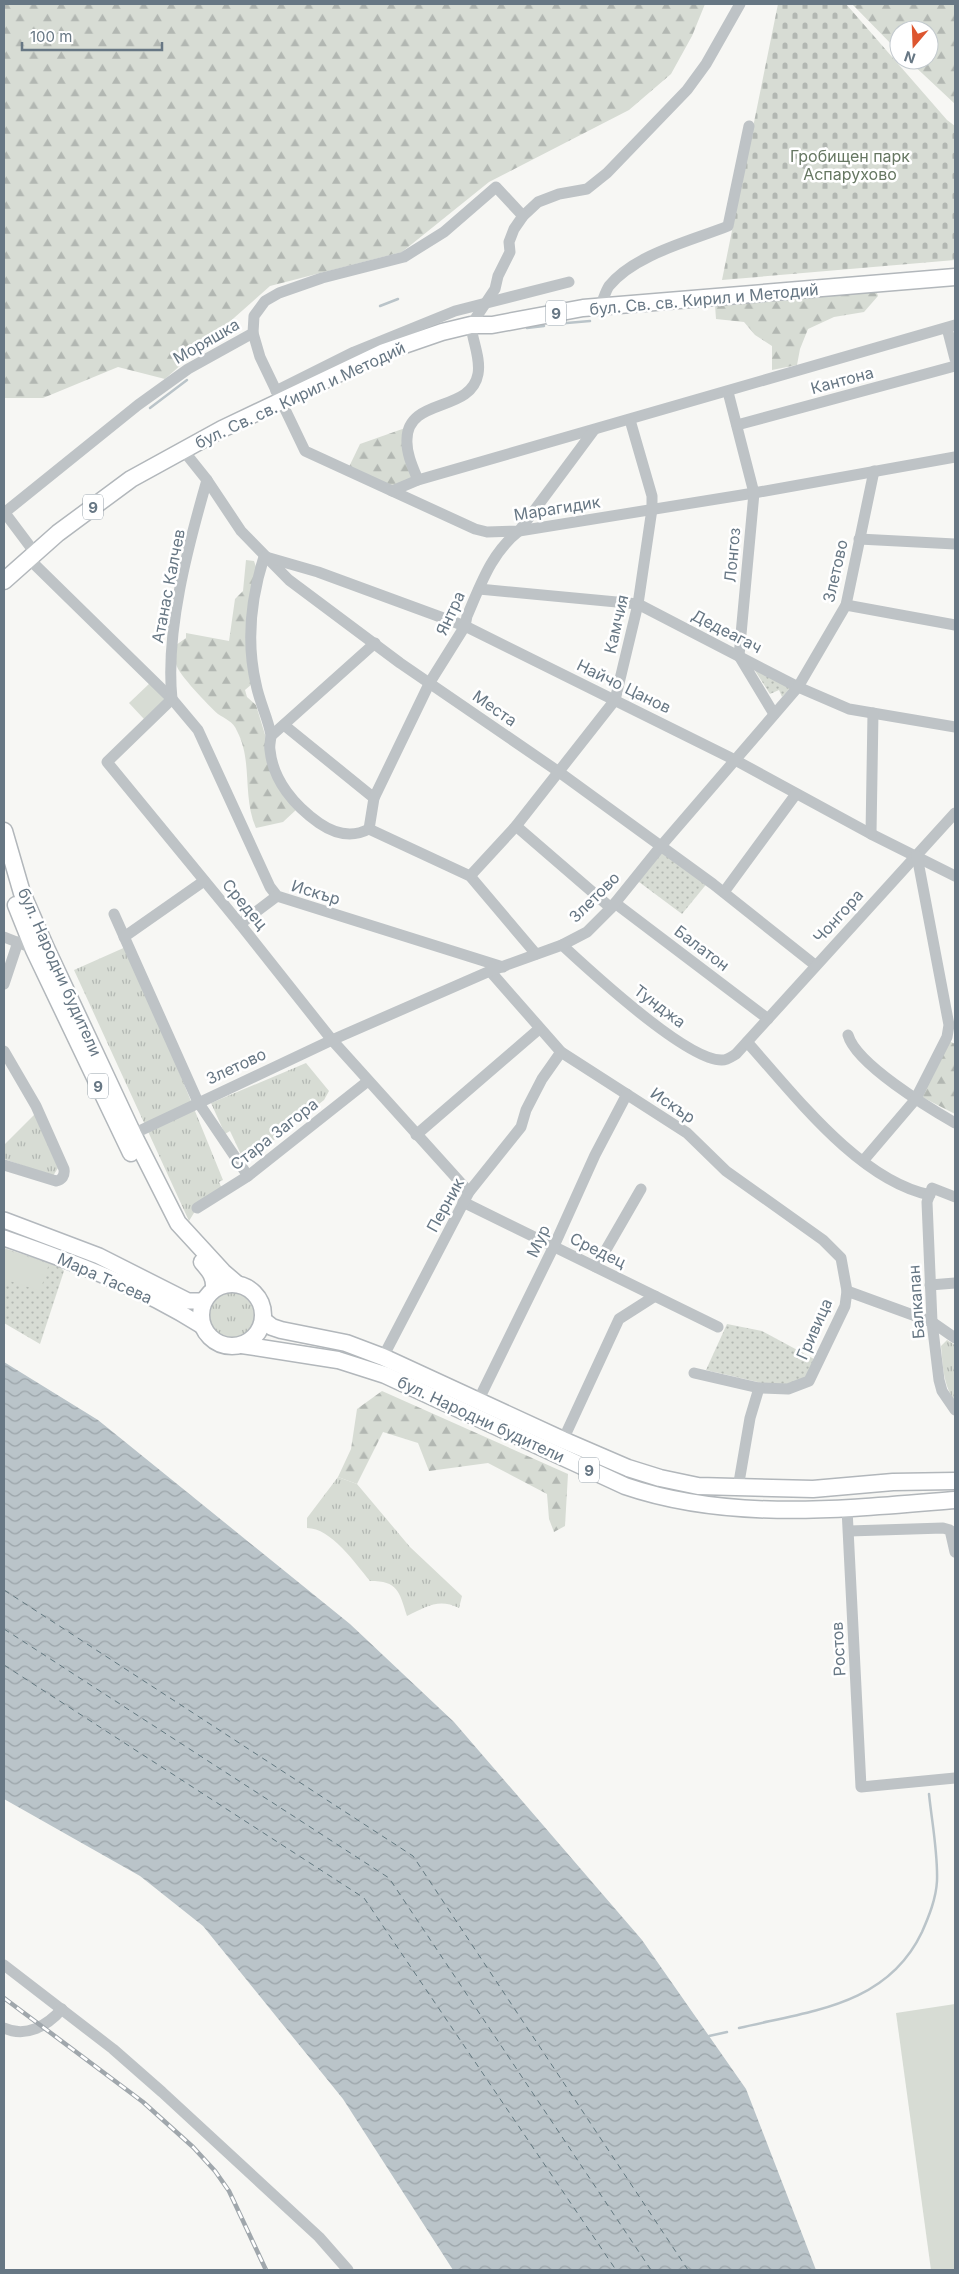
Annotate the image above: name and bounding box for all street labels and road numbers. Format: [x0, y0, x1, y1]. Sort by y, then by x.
street label: бул. Св. св. Кирил и Методий [589, 279, 819, 319]
road number: 9 [546, 300, 566, 326]
street label: Моряшка [169, 314, 243, 368]
street label: бул. Св. св. Кирил и Методий [192, 337, 408, 453]
street label: Кантона [808, 362, 876, 398]
street label: Марагидик [512, 491, 602, 525]
road number: 9 [83, 494, 103, 520]
street label: Атанас Калчев [147, 527, 189, 645]
street label: Лонгоз [720, 527, 744, 583]
street label: Злетово [818, 538, 852, 604]
street label: Янтра [431, 588, 469, 638]
street label: Камчия [600, 593, 632, 655]
street label: Дедеагач [689, 605, 765, 657]
street label: Найчо Цанов [574, 655, 674, 717]
street label: Места [469, 686, 521, 730]
street label: Злетово [564, 867, 624, 927]
street label: Средец [218, 875, 272, 934]
street label: Искър [289, 875, 343, 909]
street label: бул. Народни будители [14, 885, 106, 1059]
street label: Чонгора [809, 885, 867, 947]
street label: Балатон [671, 921, 733, 975]
street label: Тунджа [630, 980, 690, 1032]
street label: Злетово [203, 1043, 269, 1089]
road number: 9 [88, 1074, 108, 1098]
street label: Искър [647, 1083, 699, 1127]
street label: Стара Загора [226, 1094, 322, 1174]
street label: Перник [422, 1174, 468, 1235]
street label: Мур [522, 1222, 554, 1260]
street label: Средец [567, 1228, 630, 1272]
street label: Мара Тасева [55, 1248, 155, 1308]
street label: Балкапан [903, 1264, 929, 1340]
street label: Гривица [792, 1295, 836, 1363]
street label: бул. Народни будители [394, 1371, 568, 1467]
road number: 9 [579, 1458, 599, 1482]
street label: Ростов [827, 1621, 849, 1677]

